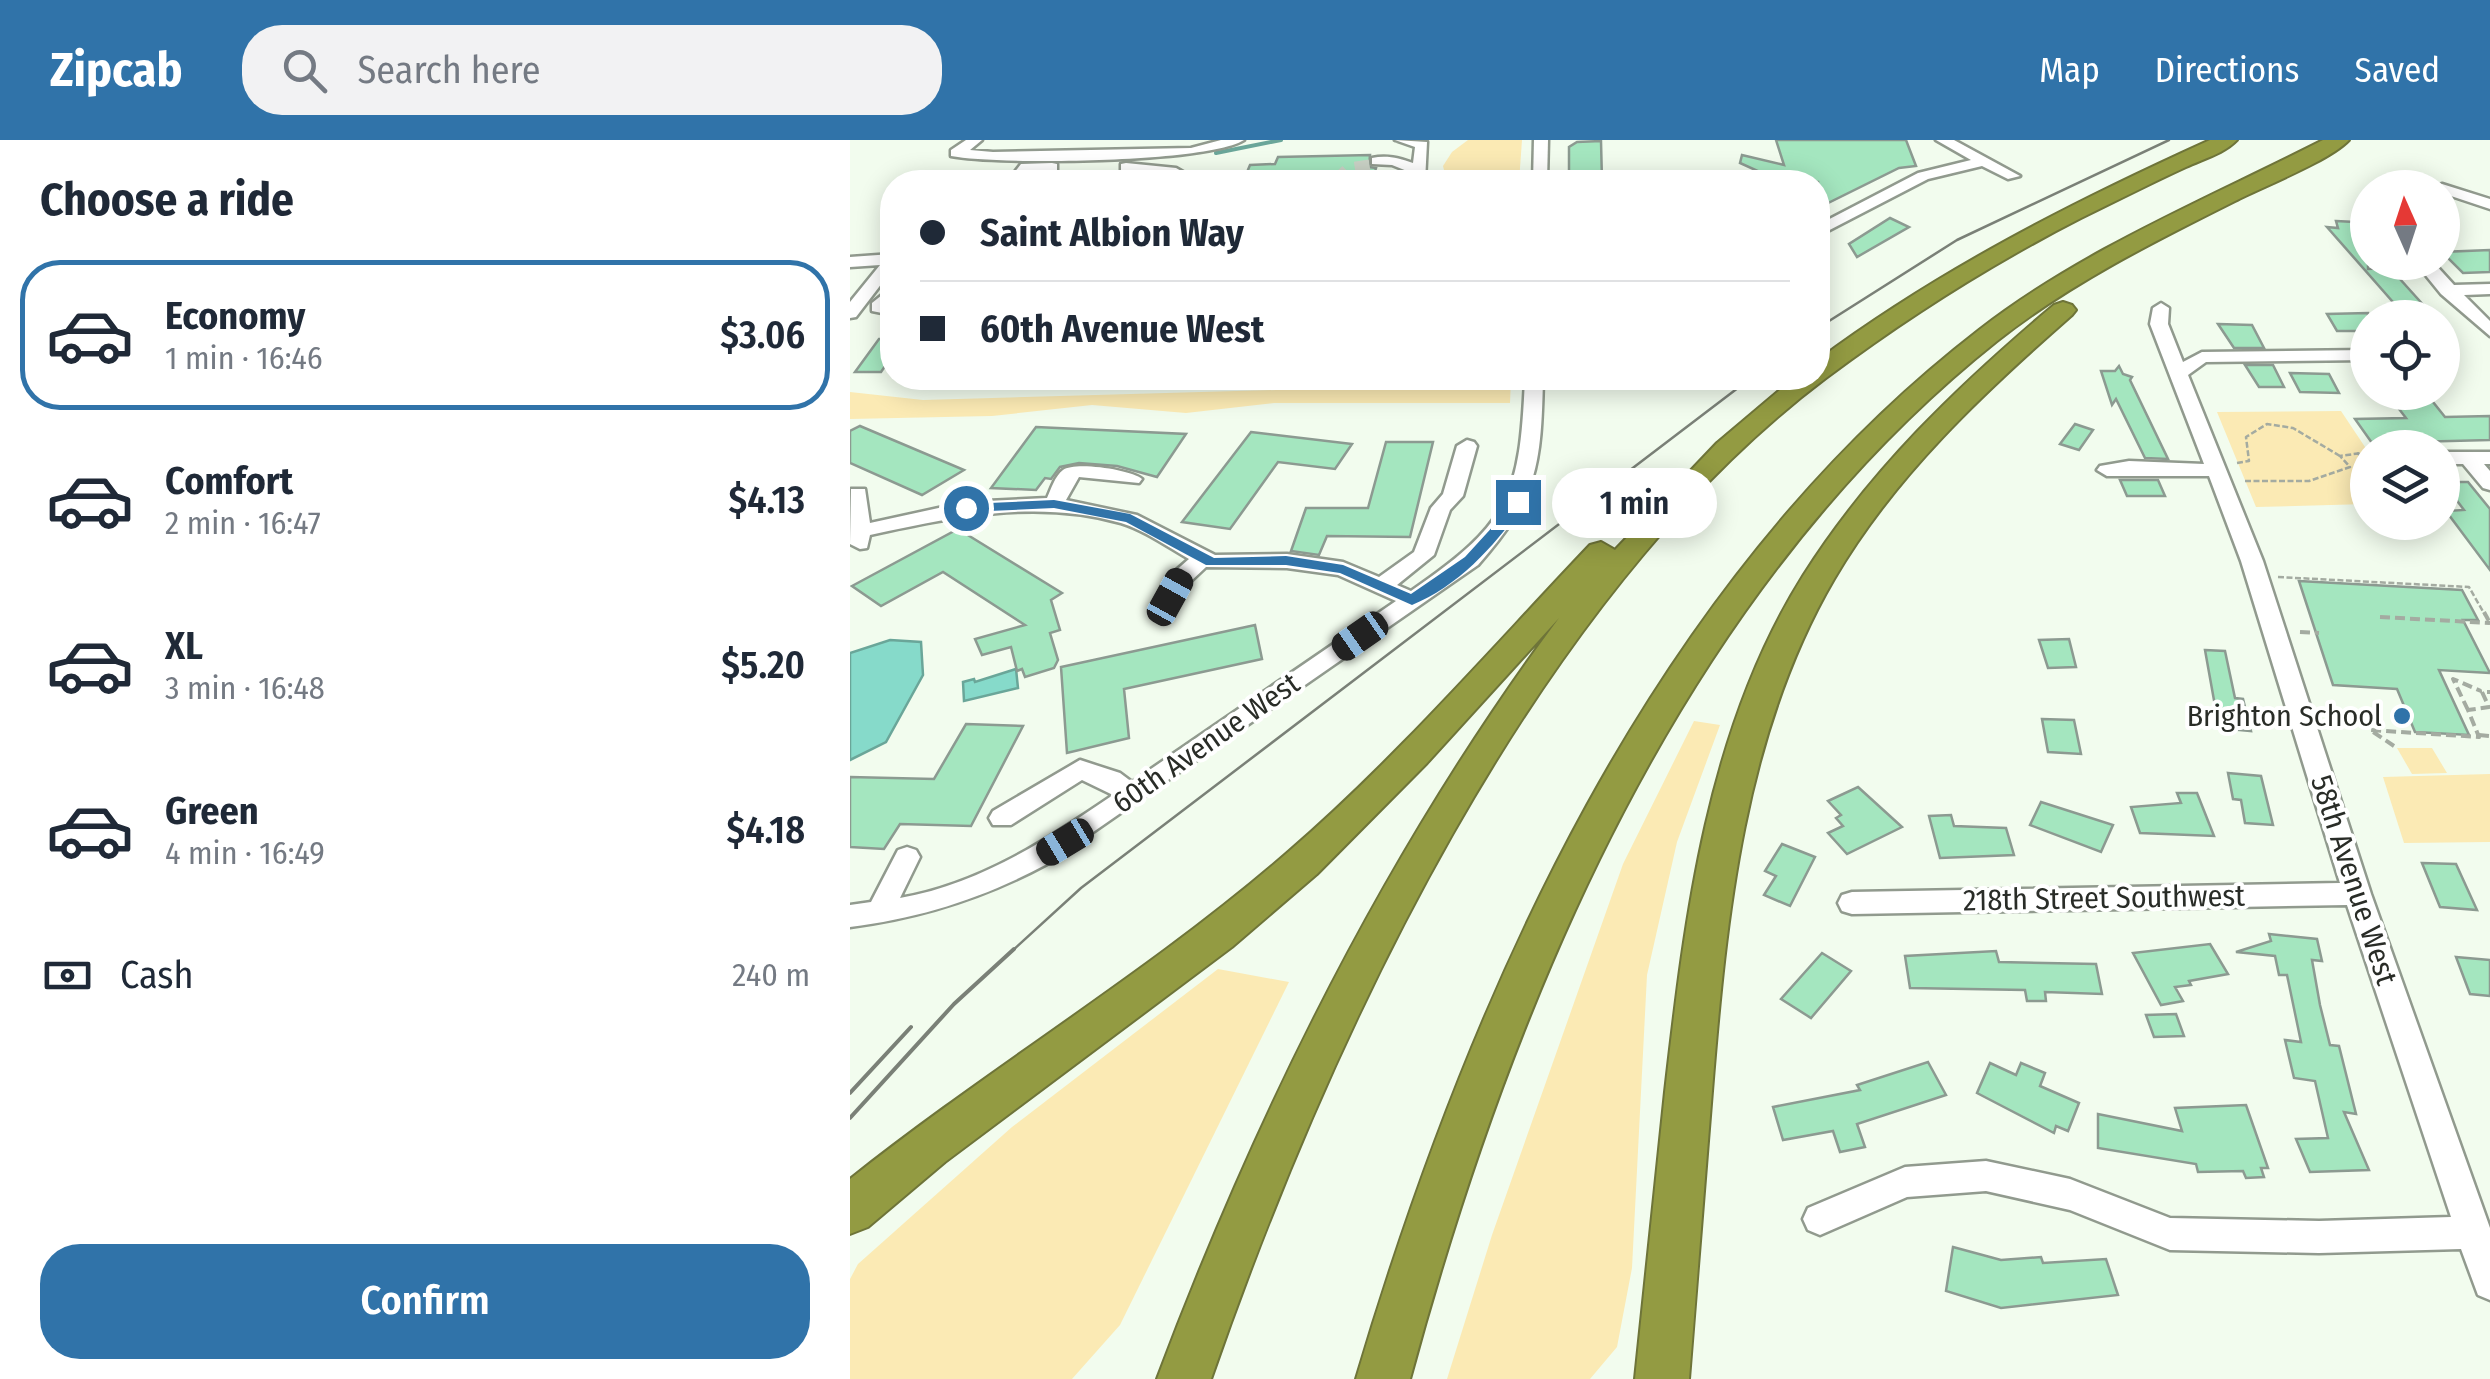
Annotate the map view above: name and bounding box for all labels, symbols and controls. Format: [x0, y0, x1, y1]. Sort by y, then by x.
search box [242, 25, 942, 115]
text: Zipcab [50, 41, 182, 99]
icon: search [277, 43, 332, 98]
text: Search here [357, 47, 541, 93]
text: Map [2039, 49, 2100, 91]
text: Directions [2155, 49, 2300, 91]
text: Saved [2355, 49, 2440, 91]
north arrow [2350, 170, 2460, 280]
map controls [2350, 170, 2460, 540]
text: Choose a ride [40, 173, 294, 227]
text: Saint Albion Way [980, 210, 1244, 256]
icon: car [45, 290, 135, 380]
text: Economy [165, 293, 305, 339]
button: locate [2350, 300, 2460, 410]
text: 60th Avenue West [980, 306, 1264, 352]
text: $3.06 [720, 312, 805, 358]
text: 1 min · 16:46 [165, 339, 323, 377]
button: layers [2350, 430, 2460, 540]
icon: car [45, 455, 135, 545]
text: Comfort [165, 458, 293, 504]
callout: 1 min [1553, 467, 1718, 537]
text: $4.13 [729, 477, 805, 523]
route end [1496, 480, 1541, 525]
text: 1 min [1600, 484, 1669, 522]
route start [944, 486, 989, 531]
text: 2 min · 16:47 [165, 504, 321, 542]
car [1142, 563, 1198, 631]
car [1327, 607, 1393, 665]
icon: car [45, 620, 135, 710]
text: XL [165, 623, 203, 669]
text: $5.20 [721, 642, 805, 688]
street label: 60th Avenue West [1106, 665, 1307, 821]
text: 3 min · 16:48 [165, 669, 325, 707]
place label: Brighton School [2187, 698, 2382, 734]
marker: Brighton School [2391, 705, 2413, 727]
street label: 58th Avenue West [2303, 771, 2405, 990]
icon: car [45, 785, 135, 875]
text: Green [165, 788, 259, 834]
text: $4.18 [726, 807, 805, 853]
car [1032, 814, 1098, 870]
text: 4 min · 16:49 [165, 834, 325, 872]
street label: 218th Street Southwest [1963, 878, 2245, 918]
icon: cash [40, 948, 95, 1003]
text: Cash [120, 952, 194, 998]
text: 240 m [732, 956, 810, 994]
button: Confirm [40, 1244, 810, 1359]

